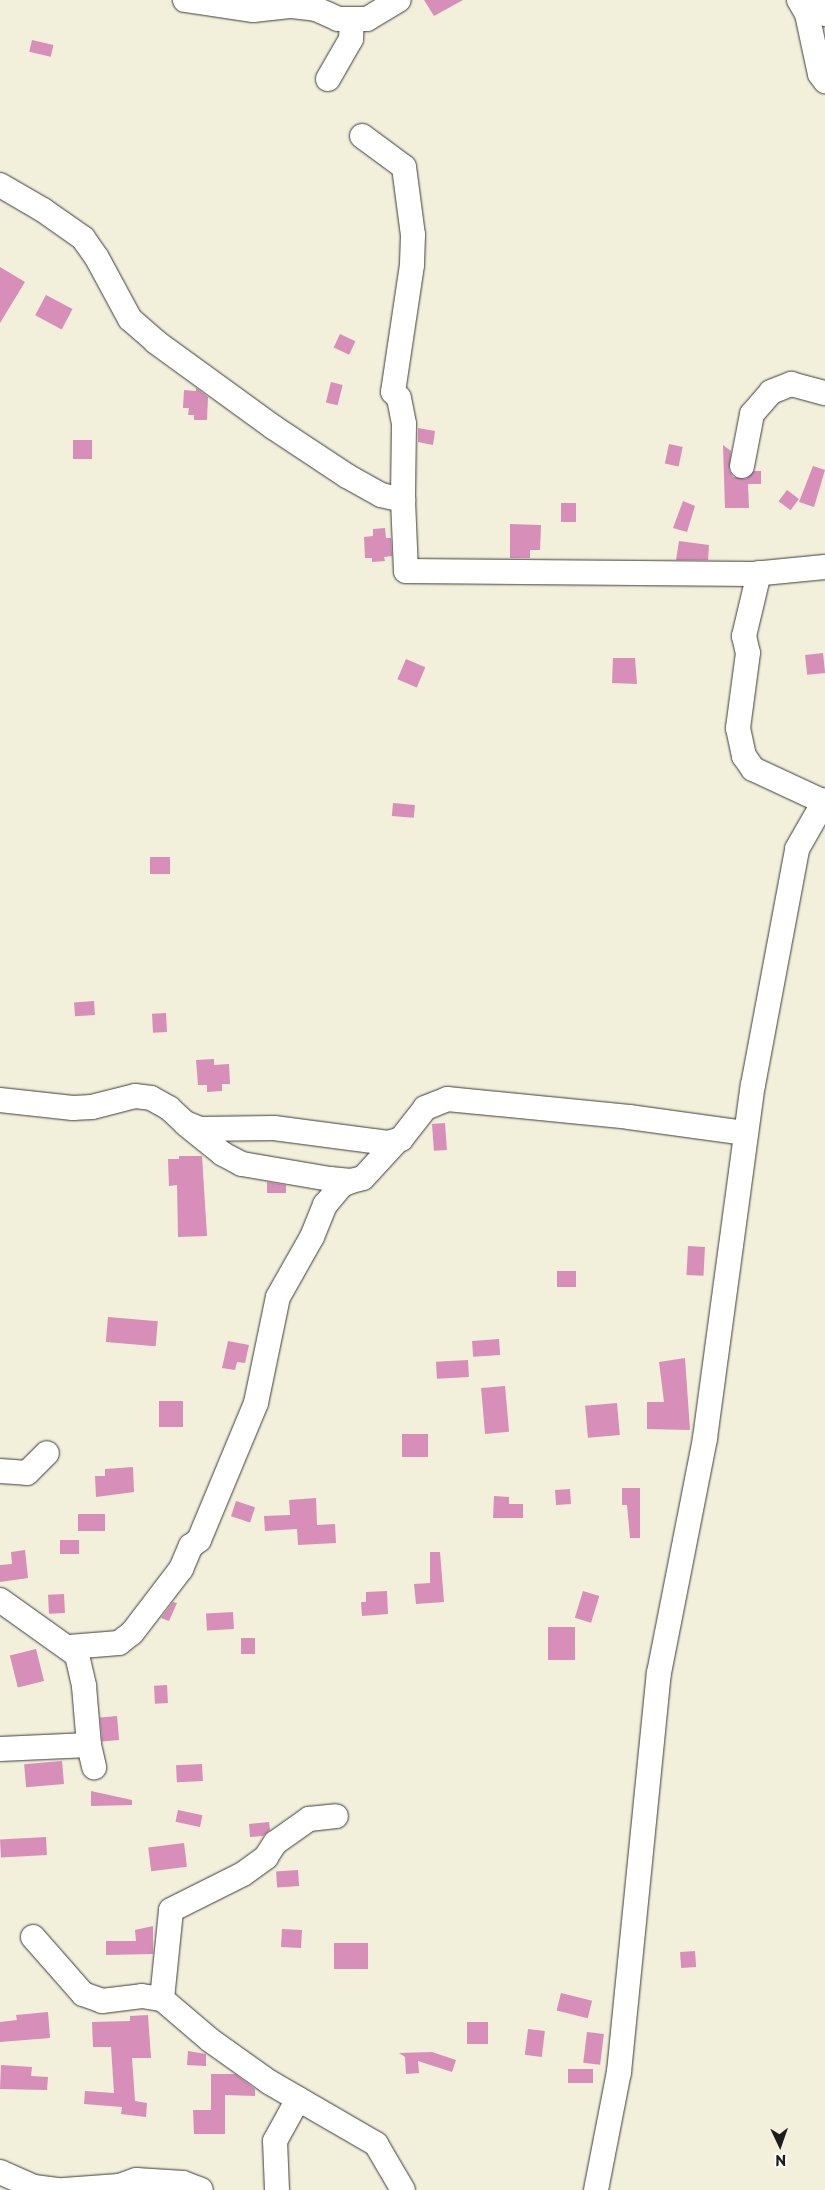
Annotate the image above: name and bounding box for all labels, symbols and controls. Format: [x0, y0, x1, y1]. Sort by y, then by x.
north arrow [755, 2120, 805, 2170]
text: N [775, 2150, 787, 2171]

